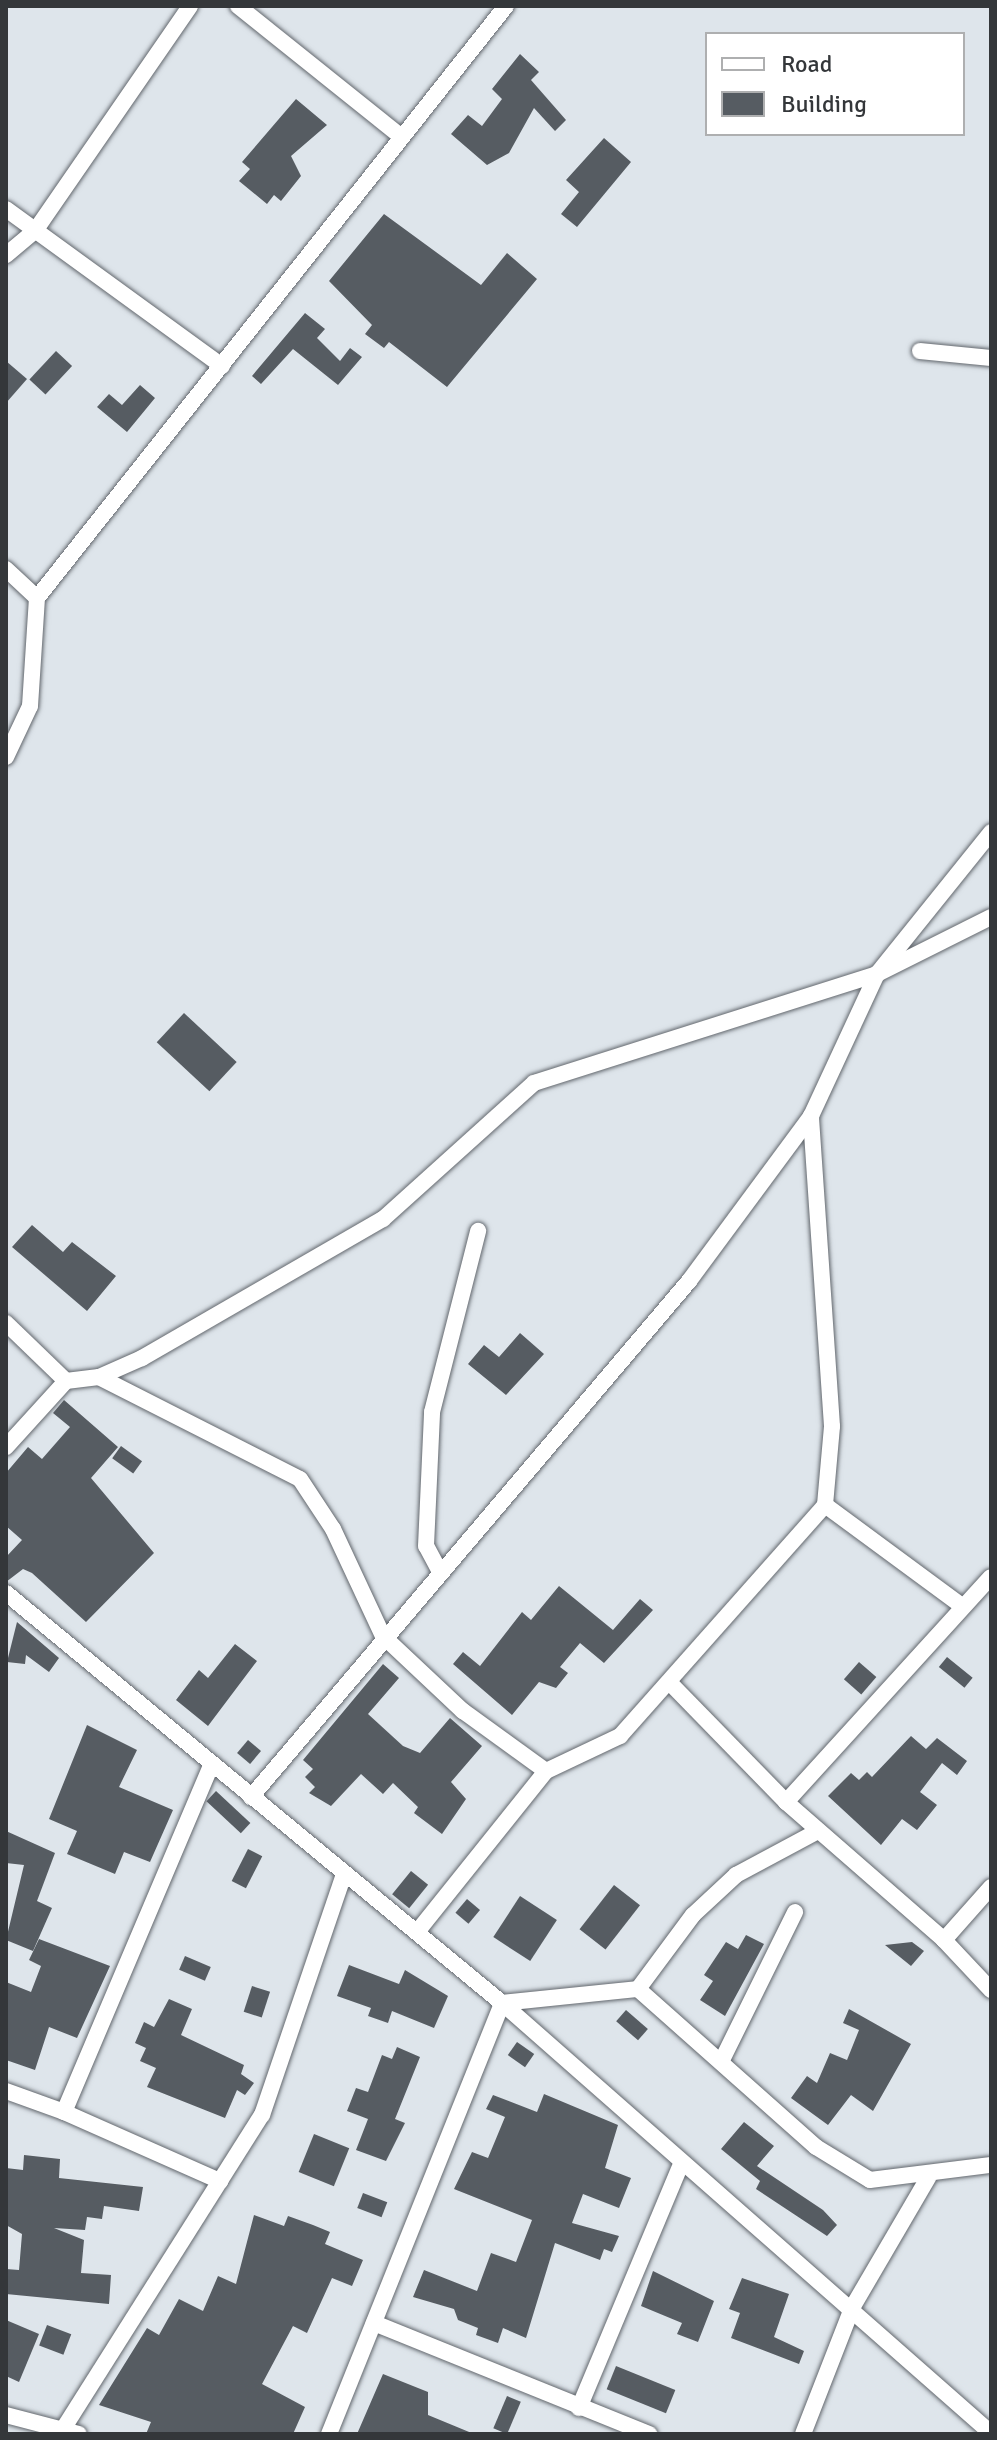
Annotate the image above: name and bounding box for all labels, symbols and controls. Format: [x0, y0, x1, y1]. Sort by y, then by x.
legend [705, 32, 965, 136]
text: Road [781, 49, 832, 79]
text: Building [781, 89, 867, 119]

